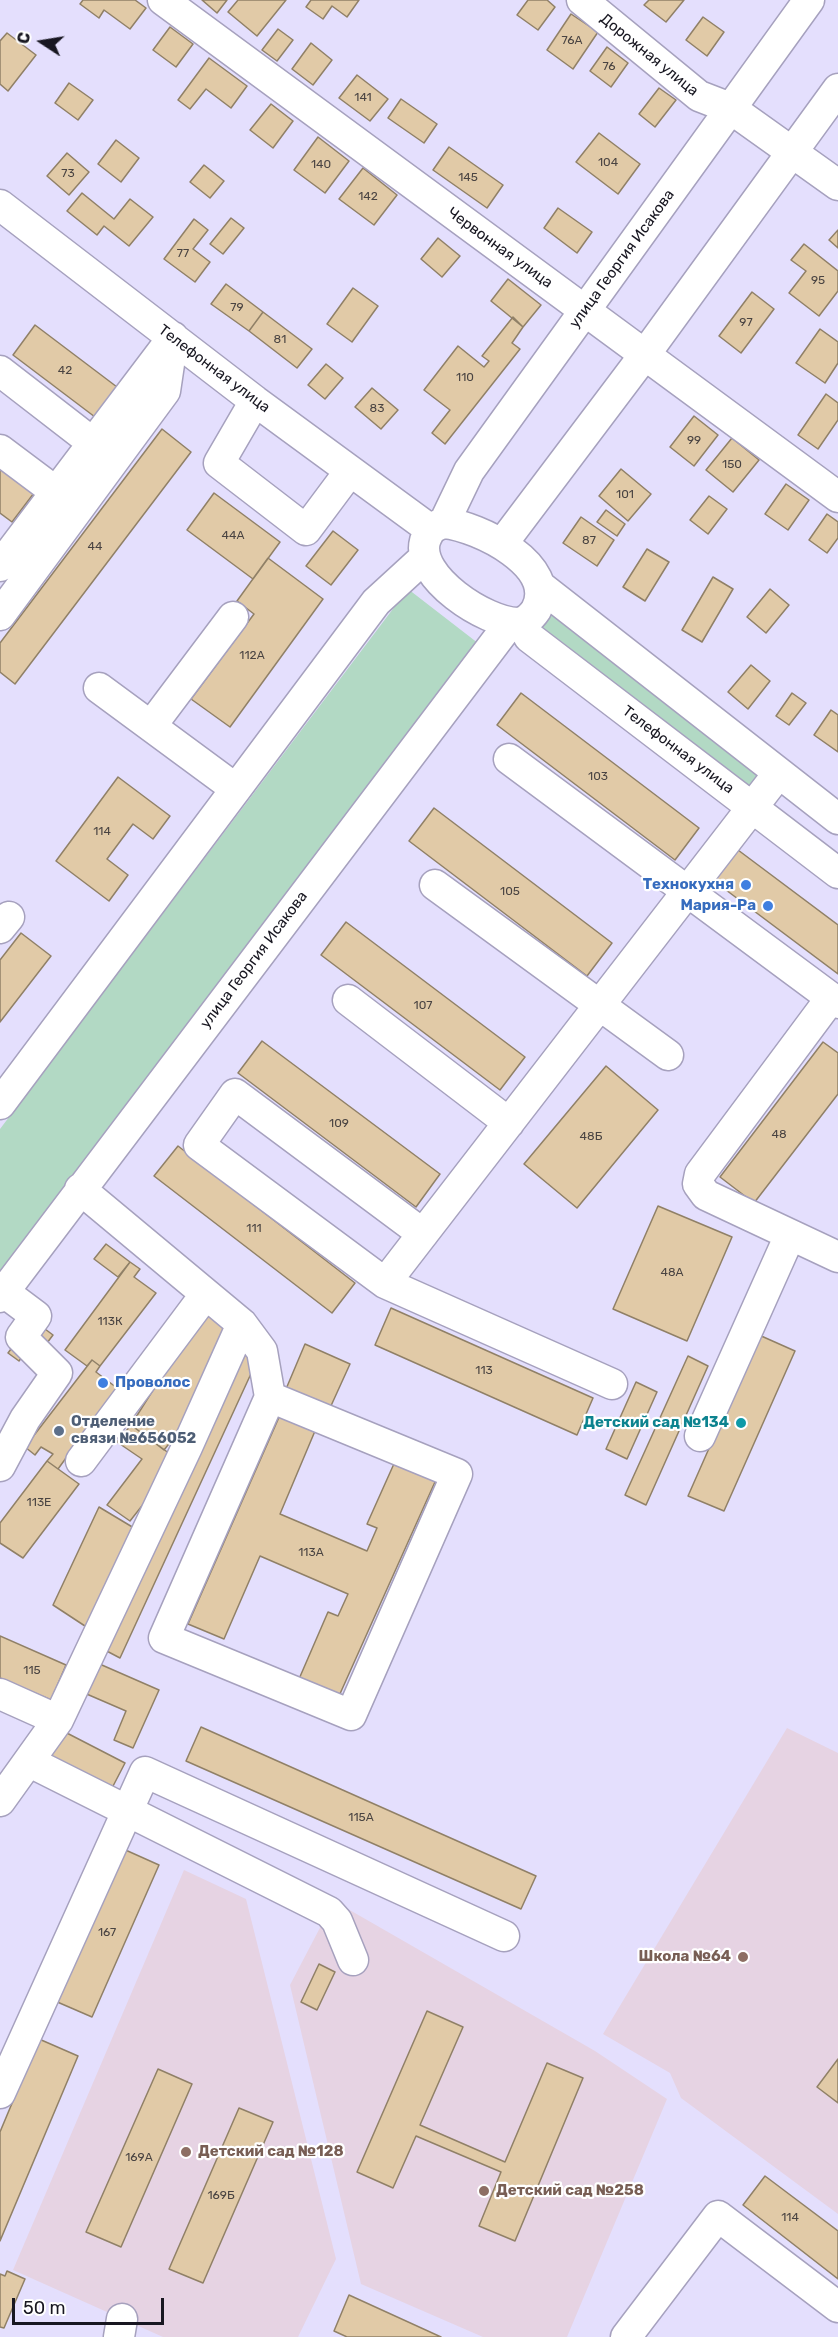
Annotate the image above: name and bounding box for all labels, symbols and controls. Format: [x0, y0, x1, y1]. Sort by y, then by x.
street label: Дорожная улица [596, 10, 702, 100]
north arrow [12, 12, 72, 72]
text: С [13, 31, 34, 46]
house number: 76А [561, 34, 583, 48]
house number: 76 [602, 60, 616, 74]
house number: 141 [354, 91, 372, 105]
house number: 104 [598, 156, 618, 170]
house number: 140 [311, 158, 331, 172]
house number: 73 [61, 167, 75, 181]
house number: 145 [458, 171, 478, 185]
street label: улица Георгия Исакова [566, 186, 678, 332]
house number: 142 [358, 190, 378, 204]
street label: Червонная улица [444, 204, 556, 292]
house number: 77 [177, 247, 189, 261]
house number: 95 [811, 274, 825, 288]
house number: 79 [230, 301, 244, 315]
house number: 97 [739, 316, 753, 330]
street label: Телефонная улица [155, 321, 273, 417]
house number: 81 [274, 333, 286, 347]
house number: 42 [58, 364, 72, 378]
house number: 110 [456, 371, 474, 385]
house number: 83 [370, 402, 384, 416]
house number: 99 [687, 434, 701, 448]
house number: 150 [722, 458, 742, 472]
house number: 101 [616, 488, 634, 502]
house number: 44А [222, 529, 244, 543]
house number: 87 [582, 534, 596, 548]
house number: 44 [88, 540, 102, 554]
house number: 112А [239, 649, 265, 663]
street label: Телефонная улица [619, 702, 737, 798]
house number: 103 [588, 770, 608, 784]
house number: 114 [93, 825, 111, 839]
place label: Технокухня [643, 876, 734, 894]
marker: Технокухня [739, 878, 753, 892]
house number: 105 [500, 885, 520, 899]
street label: улица Георгия Исакова [197, 888, 311, 1032]
place label: Мария-Ра [681, 897, 756, 915]
marker: Мария-Ра [761, 899, 775, 913]
house number: 107 [414, 999, 432, 1013]
house number: 109 [329, 1117, 349, 1131]
house number: 48 [771, 1128, 787, 1142]
house number: 48Б [580, 1130, 602, 1144]
house number: 111 [246, 1222, 262, 1236]
house number: 48А [660, 1266, 684, 1280]
house number: 113К [97, 1315, 123, 1329]
house number: 113 [475, 1364, 493, 1378]
place label: Проволос [115, 1374, 190, 1392]
marker: Проволос [96, 1376, 110, 1390]
place label: Отделение связи №656052 [71, 1413, 196, 1448]
place label: Детский сад №134 [583, 1414, 729, 1432]
marker: Детский сад №134 [734, 1416, 748, 1430]
marker: Отделение связи №656052 [52, 1424, 66, 1438]
house number: 113Е [27, 1496, 51, 1510]
house number: 113А [298, 1546, 324, 1560]
house number: 115 [23, 1664, 41, 1678]
house number: 115А [348, 1811, 374, 1825]
house number: 167 [98, 1926, 116, 1940]
place label: Школа №64 [639, 1948, 731, 1966]
marker: Школа №64 [736, 1950, 750, 1964]
place label: Детский сад №128 [198, 2143, 344, 2161]
marker: Детский сад №128 [179, 2145, 193, 2159]
house number: 169А [125, 2151, 153, 2165]
place label: Детский сад №258 [496, 2182, 644, 2200]
marker: Детский сад №258 [477, 2184, 491, 2198]
house number: 169Б [207, 2189, 235, 2203]
house number: 114 [781, 2211, 799, 2225]
scale bar [15, 2286, 166, 2324]
text: 50 m [23, 2297, 66, 2319]

